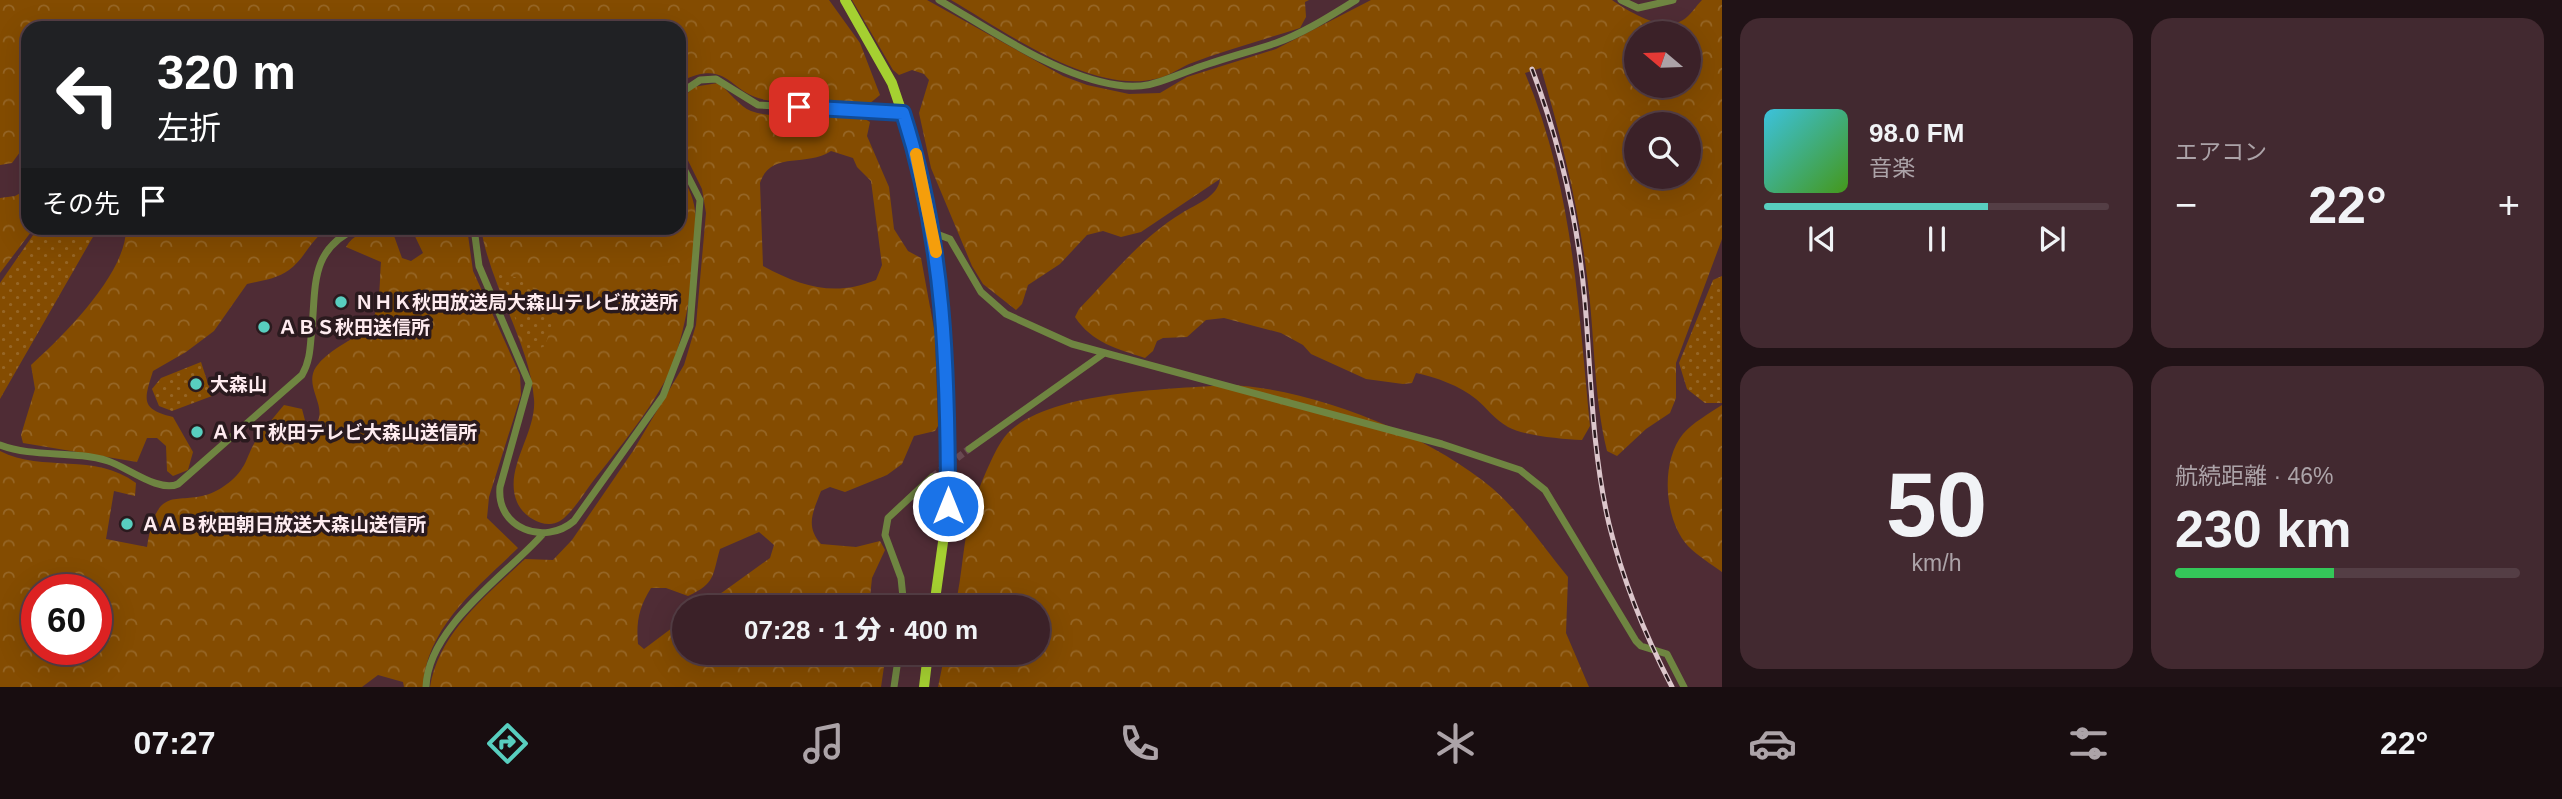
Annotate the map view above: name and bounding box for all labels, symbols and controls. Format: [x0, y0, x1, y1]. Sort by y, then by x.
north arrow [1624, 21, 1701, 98]
map controls [1624, 21, 1701, 189]
text: 320 m [157, 45, 296, 99]
icon: left [42, 49, 133, 140]
pin [769, 77, 829, 137]
icon: arrive [780, 88, 818, 126]
text: 左折 [157, 110, 221, 146]
button: search [1624, 112, 1701, 189]
text: 98.0 FM [1869, 118, 1964, 148]
text: エアコン [2175, 139, 2267, 165]
text: 音楽 [1869, 155, 1915, 181]
text: 22° [2308, 176, 2387, 234]
icon: arrive [134, 182, 172, 220]
text: − [2175, 184, 2197, 226]
text: + [2498, 184, 2520, 226]
text: その先 [42, 189, 120, 219]
icon: previous [1803, 220, 1841, 258]
icon: pause [1918, 220, 1956, 258]
icon: next [2033, 220, 2071, 258]
place label: ＮＨＫ秋田放送局大森山テレビ放送所 [355, 292, 678, 313]
marker: ＮＨＫ秋田放送局大森山テレビ放送所 [333, 294, 349, 310]
place label: ＡＢＳ秋田送信所 [278, 317, 430, 338]
marker: ＡＢＳ秋田送信所 [256, 319, 272, 335]
place label: 大森山 [210, 374, 267, 395]
marker: 大森山 [188, 376, 204, 392]
place label: ＡＫＴ秋田テレビ大森山送信所 [211, 422, 477, 443]
marker: ＡＫＴ秋田テレビ大森山送信所 [189, 424, 205, 440]
text: 50 [1886, 454, 1987, 555]
text: 航続距離 · 46% [2175, 463, 2333, 489]
position arrow [911, 469, 985, 543]
text: 230 km [2175, 500, 2351, 558]
place label: ＡＡＢ秋田朝日放送大森山送信所 [141, 514, 426, 535]
marker: ＡＡＢ秋田朝日放送大森山送信所 [119, 516, 135, 532]
text: km/h [1912, 550, 1961, 576]
speed limit sign: 60 [21, 574, 112, 665]
text: 07:28 · 1 分 · 400 m [744, 615, 978, 645]
icon: directions [483, 719, 532, 768]
icon: music [799, 719, 848, 768]
icon: phone [1115, 719, 1164, 768]
icon: climate [1431, 719, 1480, 768]
icon: car [1748, 719, 1797, 768]
icon: filters [2064, 719, 2113, 768]
text: 07:27 [134, 725, 215, 761]
text: 22° [2380, 725, 2428, 761]

